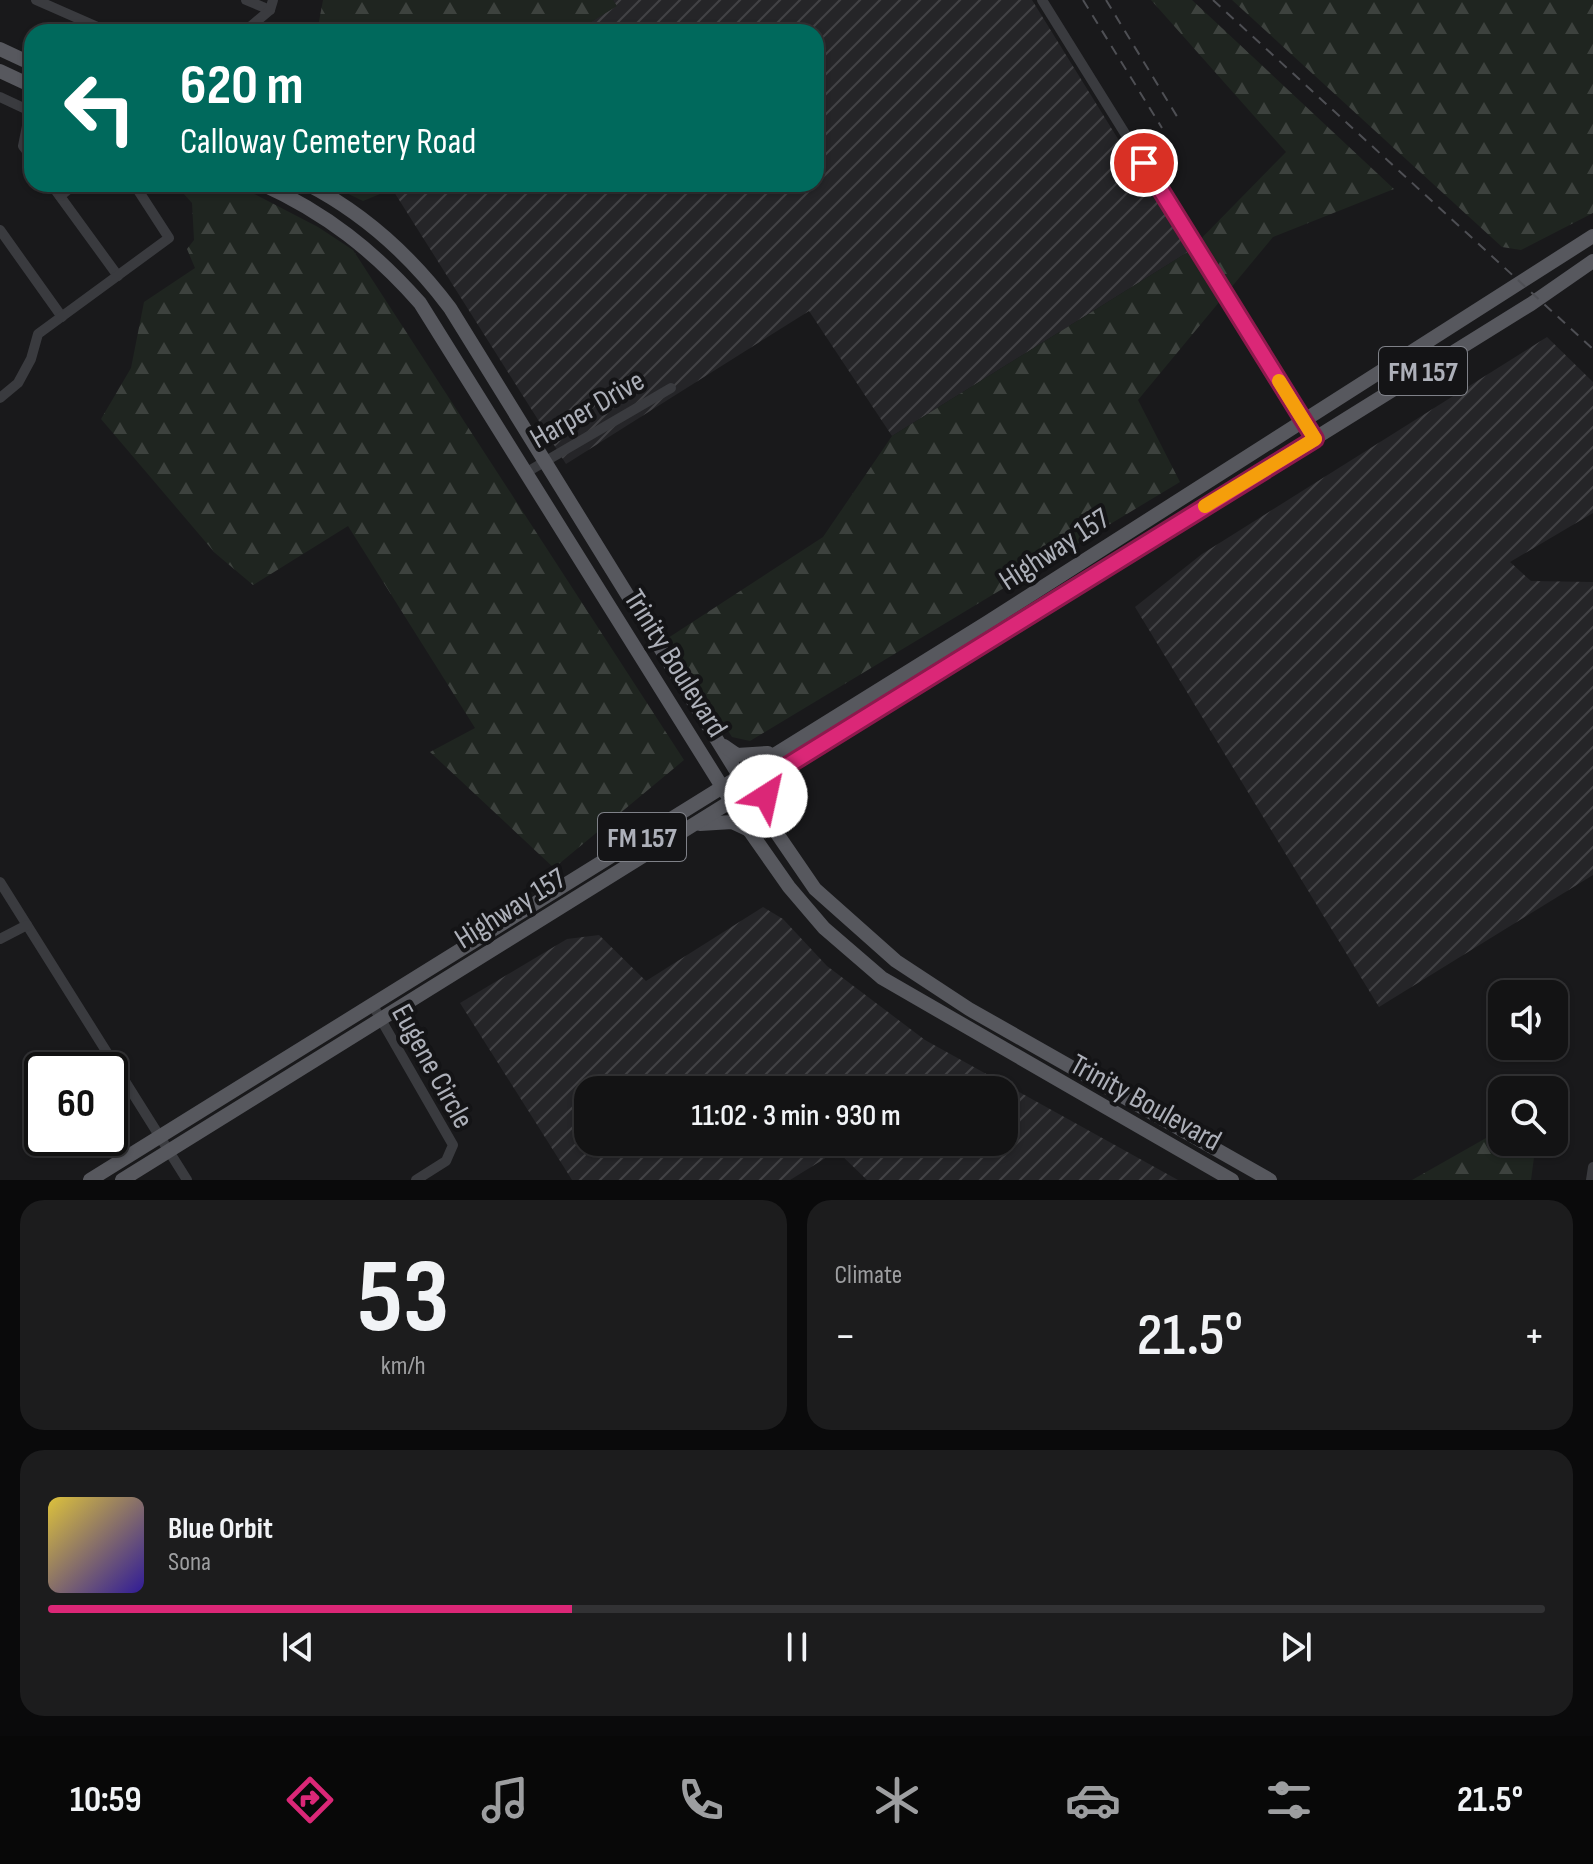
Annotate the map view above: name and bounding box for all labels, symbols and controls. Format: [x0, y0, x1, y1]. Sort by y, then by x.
text: 620 m [180, 53, 304, 120]
icon: left [48, 56, 152, 160]
text: Calloway Cemetery Road [180, 121, 476, 164]
pin [1110, 129, 1178, 197]
icon: arrive [1122, 141, 1166, 185]
road number: FM 157 [1379, 347, 1467, 395]
street label: Harper Drive [524, 363, 651, 457]
street label: Highway 157 [993, 501, 1116, 599]
street label: Trinity Boulevard [616, 583, 735, 744]
position arrow [724, 754, 808, 838]
road number: FM 157 [598, 813, 686, 861]
street label: Highway 157 [448, 861, 573, 957]
map controls [1488, 980, 1568, 1156]
button: sound [1488, 980, 1568, 1060]
street label: Eugene Circle [383, 998, 481, 1135]
street label: Trinity Boulevard [1064, 1047, 1227, 1159]
speed limit sign: 60 [24, 1052, 128, 1156]
button: search [1488, 1076, 1568, 1156]
text: 11:02 · 3 min · 930 m [691, 1098, 901, 1134]
text: 53 [357, 1236, 449, 1361]
text: Climate [835, 1260, 902, 1291]
text: 21.5° [1137, 1300, 1243, 1372]
text: − [835, 1310, 856, 1363]
text: + [1523, 1310, 1545, 1363]
text: km/h [381, 1351, 426, 1382]
text: Blue Orbit [168, 1511, 273, 1547]
text: Sona [168, 1547, 211, 1578]
icon: previous [276, 1625, 320, 1669]
icon: pause [775, 1625, 819, 1669]
icon: next [1274, 1625, 1318, 1669]
icon: directions [282, 1772, 338, 1828]
icon: music [477, 1772, 533, 1828]
icon: phone [673, 1772, 729, 1828]
icon: climate [869, 1772, 925, 1828]
icon: car [1065, 1772, 1121, 1828]
icon: filters [1261, 1772, 1317, 1828]
text: 10:59 [70, 1779, 142, 1822]
text: 21.5° [1457, 1779, 1523, 1822]

